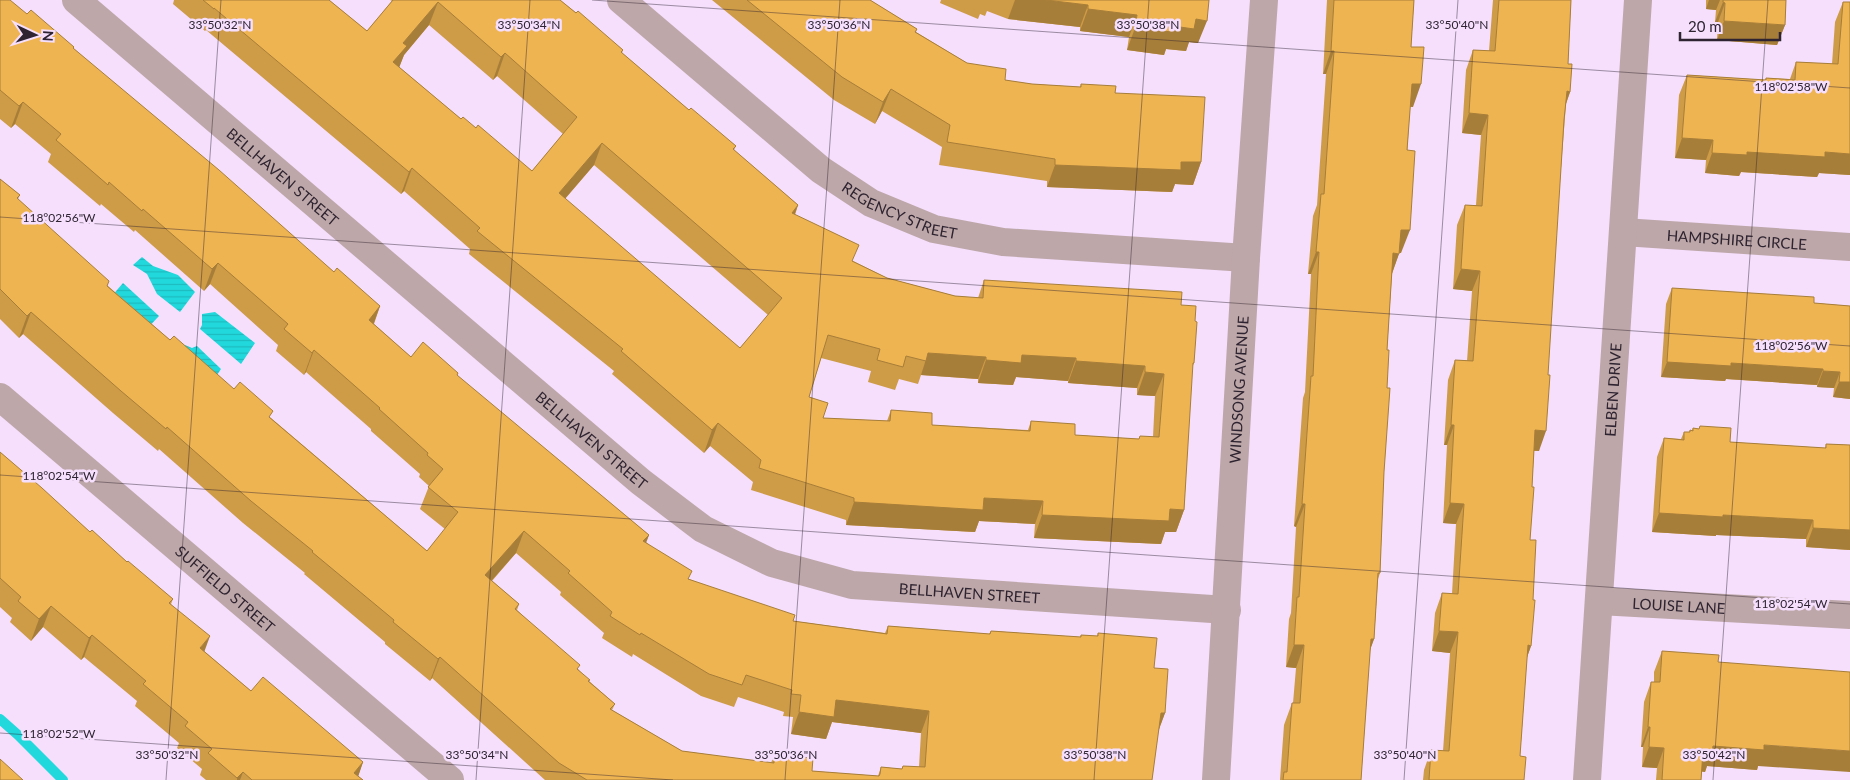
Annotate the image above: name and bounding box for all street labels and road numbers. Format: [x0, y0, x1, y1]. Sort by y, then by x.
street label: BELLHAVEN STREET [223, 124, 343, 229]
street label: REGENCY STREET [839, 178, 959, 242]
street label: HAMPSHIRE CIRCLE [1666, 226, 1807, 253]
street label: WINDSONG AVENUE [1225, 315, 1252, 464]
street label: ELBEN DRIVE [1600, 342, 1625, 437]
street label: BELLHAVEN STREET [532, 387, 651, 493]
street label: SUFFIELD STREET [172, 542, 279, 636]
street label: BELLHAVEN STREET [898, 579, 1041, 607]
street label: LOUISE LANE [1632, 594, 1726, 617]

